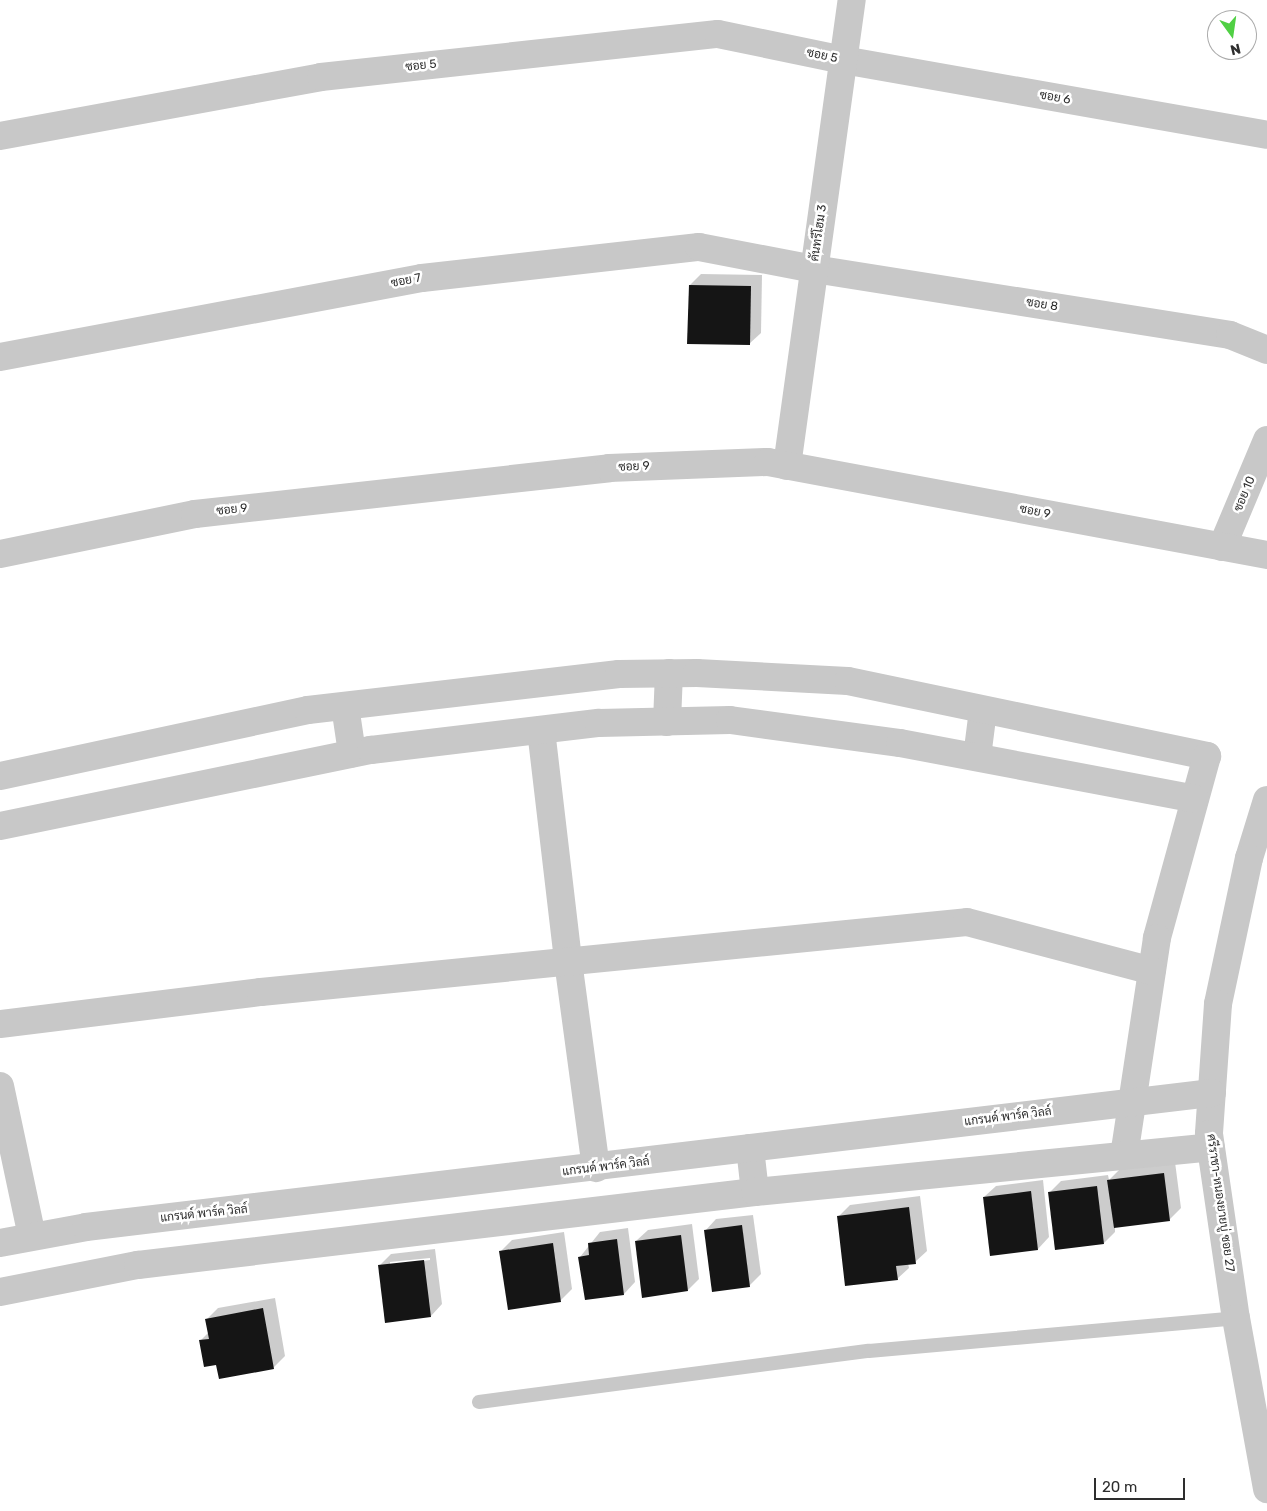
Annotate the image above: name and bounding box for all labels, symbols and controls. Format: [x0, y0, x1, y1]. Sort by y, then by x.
north arrow [1207, 10, 1257, 60]
text: N [1229, 40, 1242, 59]
street label: ซอย 5 [805, 46, 839, 66]
street label: ซอย 5 [405, 57, 437, 75]
street label: ซอย 6 [1038, 88, 1072, 108]
street label: คันทรีโฮม 3 [808, 204, 830, 262]
street label: ซอย 7 [390, 271, 422, 291]
street label: ซอย 8 [1025, 295, 1059, 315]
street label: ซอย 9 [618, 459, 650, 475]
street label: ซอย 10 [1231, 474, 1259, 514]
street label: ซอย 9 [216, 501, 248, 519]
street label: ซอย 9 [1018, 502, 1052, 522]
street label: แกรนด์ พาร์ค วิลล์ [964, 1104, 1052, 1130]
street label: ศรีราชา-หนองยายบู่ ซอย 27 [1203, 1133, 1237, 1273]
street label: แกรนด์ พาร์ค วิลล์ [562, 1154, 650, 1180]
street label: แกรนด์ พาร์ค วิลล์ [160, 1202, 248, 1226]
scale bar [1097, 1468, 1188, 1500]
text: 20 m [1102, 1478, 1137, 1496]

